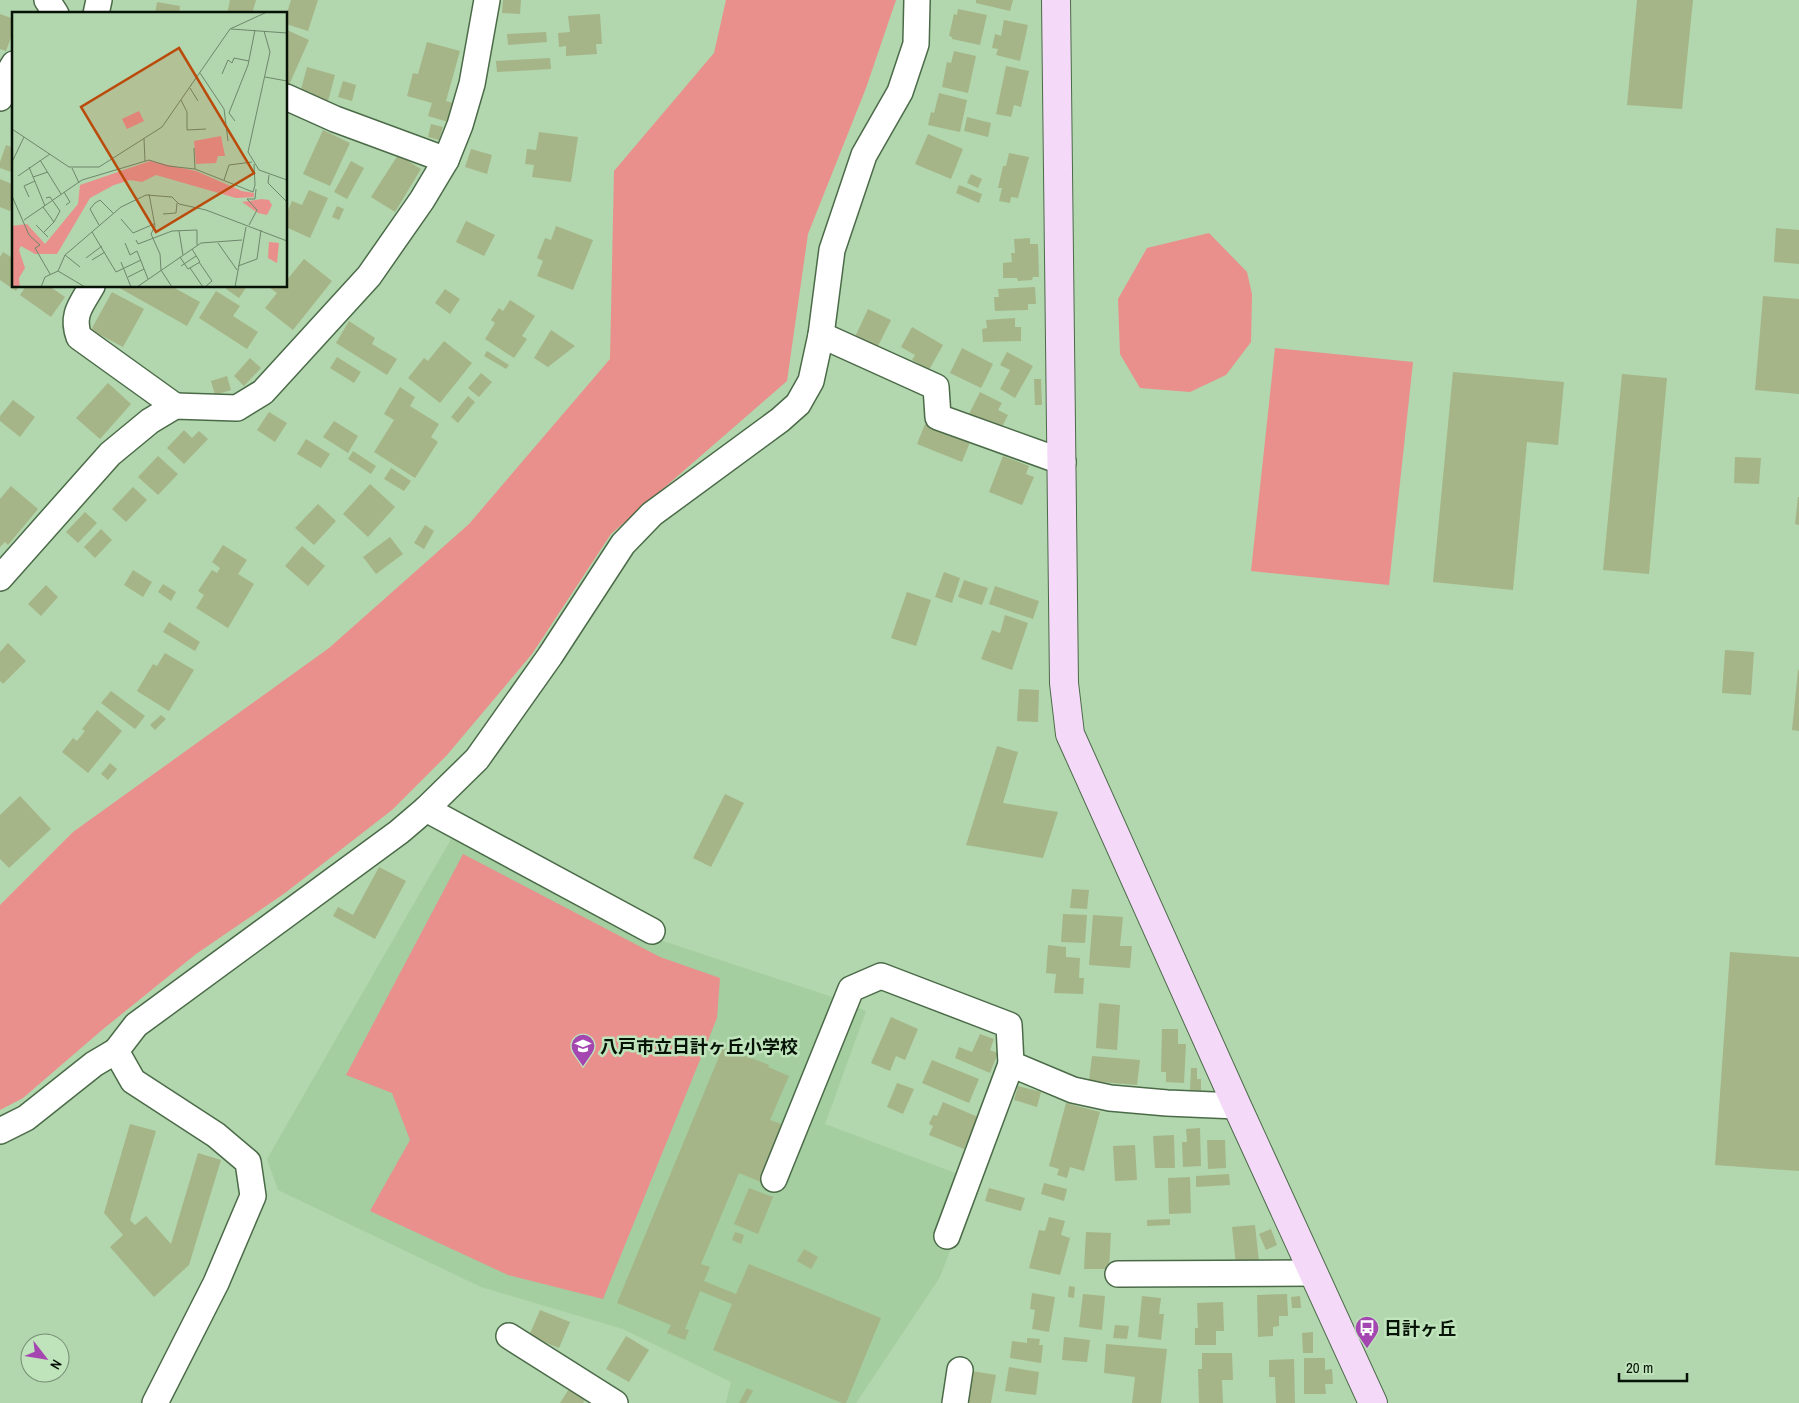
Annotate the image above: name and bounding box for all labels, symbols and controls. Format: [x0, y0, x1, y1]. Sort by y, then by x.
inset map [12, 12, 288, 288]
school or university icon: 八戸市立日計ヶ丘小学校 [570, 1033, 596, 1067]
place label: 八戸市立日計ヶ丘小学校 [600, 1034, 798, 1059]
bus stop icon: 日計ヶ丘 [1354, 1315, 1380, 1349]
place label: 日計ヶ丘 [1384, 1316, 1456, 1341]
north arrow [20, 1333, 70, 1383]
scale bar [1619, 1350, 1686, 1382]
text: N [46, 1357, 66, 1373]
text: 20 m [1626, 1357, 1653, 1378]

